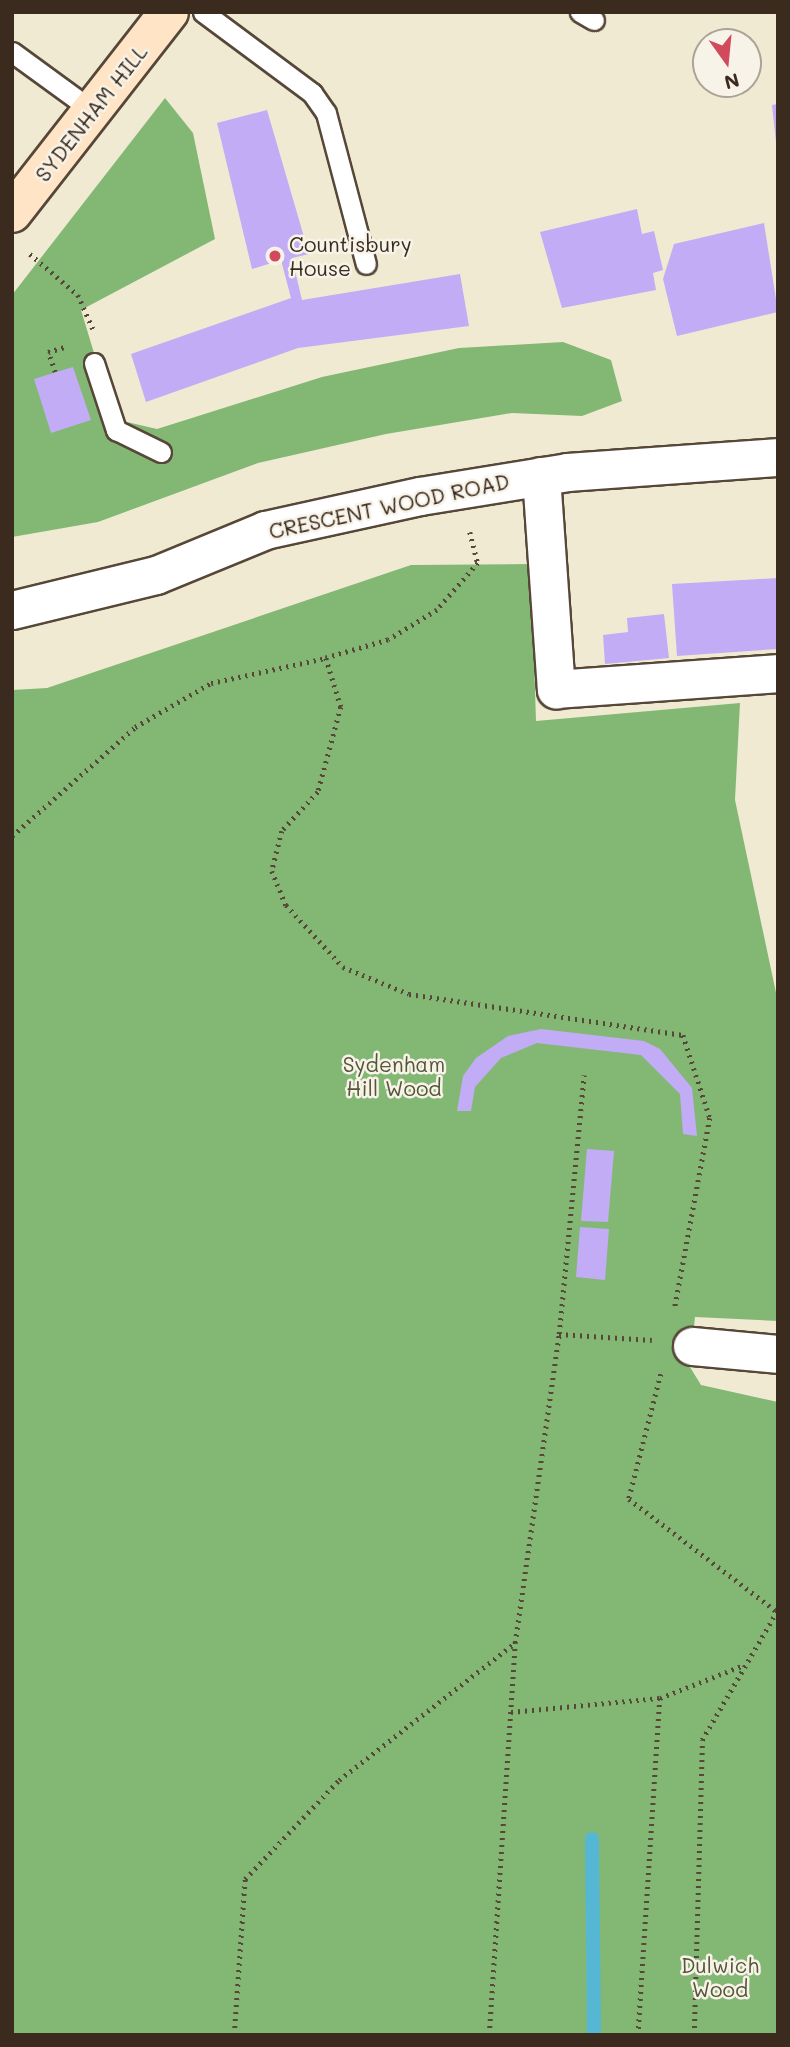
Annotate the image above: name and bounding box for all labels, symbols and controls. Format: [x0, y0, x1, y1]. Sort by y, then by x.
north arrow [692, 28, 762, 98]
street label: SYDENHAM HILL [30, 40, 152, 186]
text: N [722, 68, 742, 96]
place label: Countisbury House [289, 231, 412, 281]
marker: Countisbury House [267, 248, 283, 264]
street label: CRESCENT WOOD ROAD [266, 468, 512, 544]
park label: Sydenham Hill Wood [343, 1051, 445, 1101]
park label: Dulwich Wood [681, 1952, 759, 2002]

